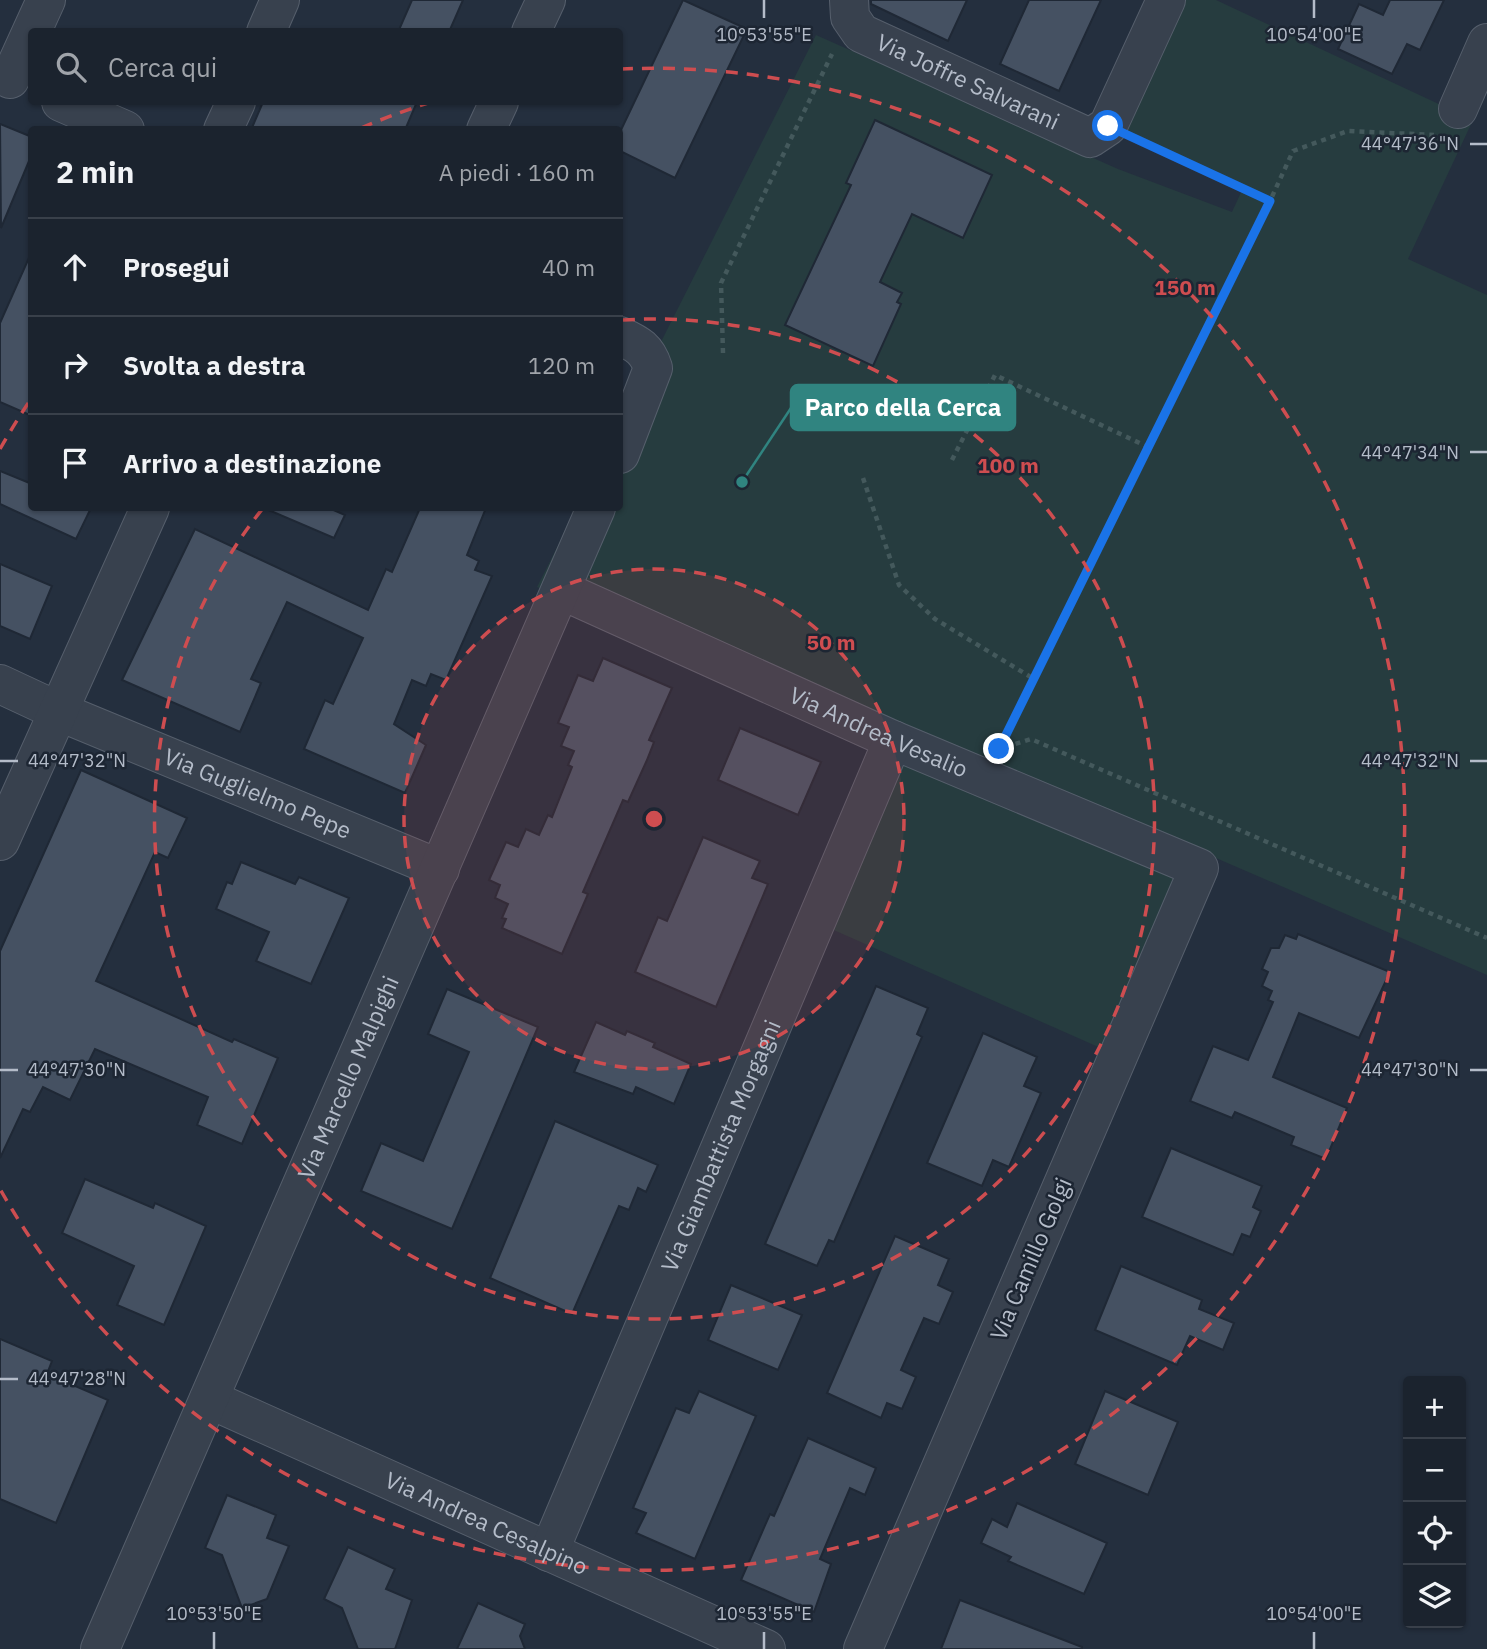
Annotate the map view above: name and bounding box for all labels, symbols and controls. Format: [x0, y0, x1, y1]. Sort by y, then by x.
text: 10°53'55"E [716, 23, 812, 46]
text: 10°54'00"E [1266, 23, 1362, 46]
street label: Via Joffre Salvarani [872, 26, 1064, 136]
search box [28, 28, 623, 105]
icon: search [52, 48, 90, 86]
text: Cerca qui [108, 50, 217, 84]
route start [1092, 110, 1123, 141]
text: 44°47'36"N [1361, 132, 1459, 155]
text: 2 min [56, 152, 134, 191]
text: A piedi · 160 m [439, 157, 595, 187]
icon: ahead [56, 248, 94, 286]
text: Prosegui [123, 250, 230, 284]
text: 40 m [542, 252, 595, 282]
text: 150 m [1154, 273, 1216, 301]
icon: right [56, 346, 94, 384]
text: Svolta a destra [123, 348, 305, 382]
text: 120 m [528, 350, 595, 380]
callout: Parco della Cerca [791, 385, 1015, 430]
text: Parco della Cerca [805, 391, 1001, 423]
text: 44°47'34"N [1361, 441, 1459, 464]
icon: arrive [56, 444, 94, 482]
text: Arrivo a destinazione [123, 446, 381, 480]
text: 100 m [977, 451, 1039, 479]
text: 50 m [807, 628, 855, 656]
street label: Via Andrea Vesalio [785, 679, 973, 784]
route end [983, 733, 1014, 764]
street label: Via Guglielmo Pepe [160, 741, 356, 845]
text: 44°47'32"N [28, 749, 126, 772]
text: 44°47'32"N [1361, 749, 1459, 772]
centre of rings [642, 807, 666, 831]
street label: Via Marcello Malpighi [290, 971, 405, 1184]
street label: Via Giambattista Morgagni [653, 1015, 787, 1276]
text: 44°47'30"N [28, 1058, 126, 1081]
text: 44°47'30"N [1361, 1058, 1459, 1081]
street label: Via Camillo Golgi [982, 1173, 1078, 1344]
text: 44°47'28"N [28, 1367, 126, 1390]
map controls [1403, 1376, 1466, 1628]
button: + [1403, 1376, 1466, 1439]
button: − [1403, 1439, 1466, 1502]
street label: Via Andrea Cesalpino [381, 1464, 593, 1581]
button: locate [1403, 1502, 1466, 1565]
button: layers [1403, 1565, 1466, 1628]
text: 10°53'50"E [166, 1602, 262, 1625]
text: 10°53'55"E [716, 1602, 812, 1625]
text: 10°54'00"E [1266, 1602, 1362, 1625]

